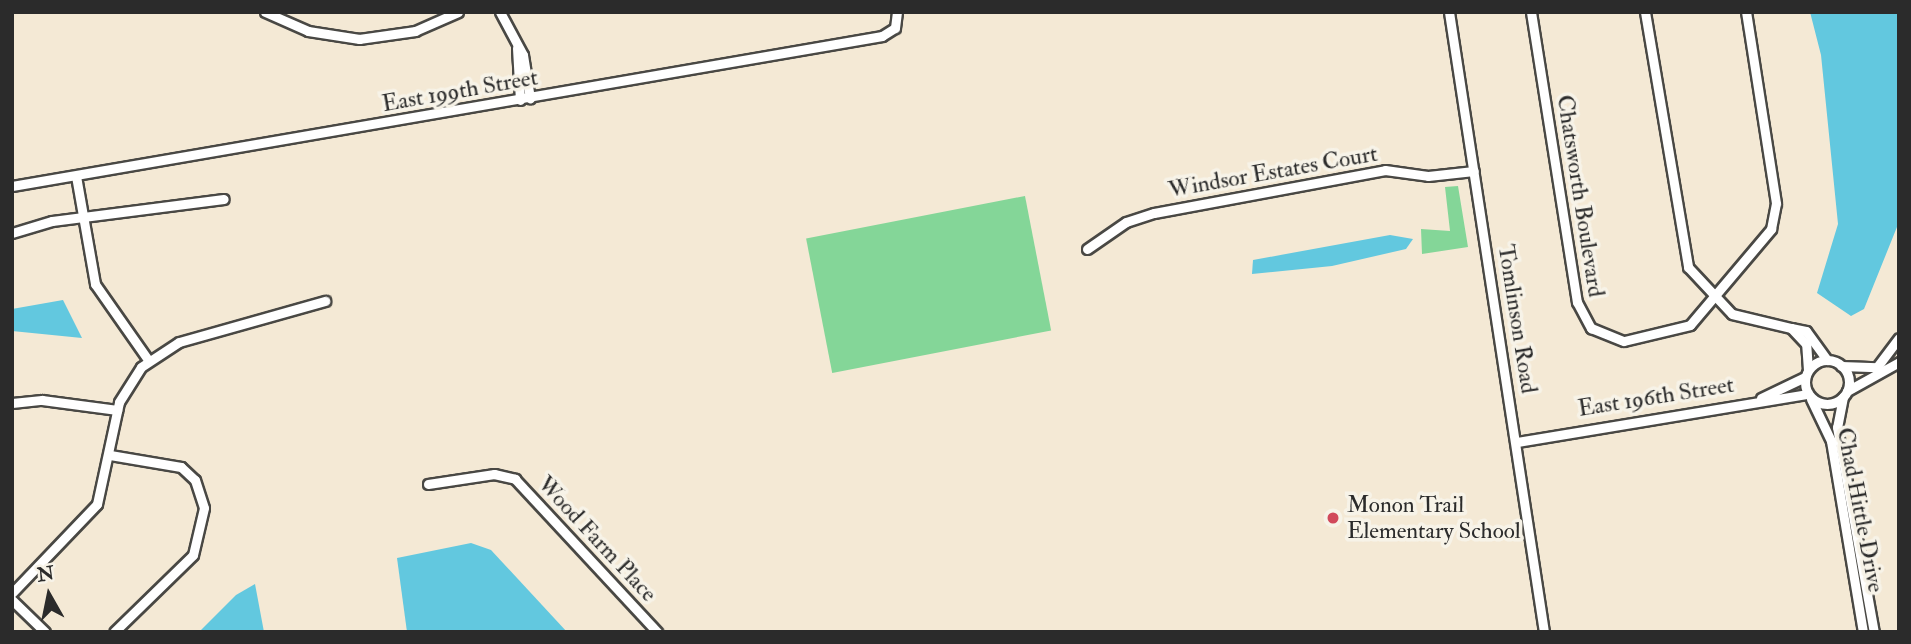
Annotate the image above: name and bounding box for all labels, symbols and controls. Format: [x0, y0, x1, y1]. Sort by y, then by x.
street label: East 199th Street [380, 64, 540, 118]
street label: Chatsworth Boulevard [1550, 93, 1610, 299]
street label: Windsor Estates Court [1166, 140, 1380, 204]
street label: Tomlinson Road [1492, 242, 1542, 396]
street label: East 196th Street [1576, 371, 1736, 423]
street label: Chad Hittle Drive [1831, 425, 1889, 595]
street label: Wood Farm Place [532, 470, 662, 608]
place label: Monon Trail Elementary School [1347, 491, 1521, 545]
marker: Monon Trail Elementary School [1325, 510, 1341, 526]
north arrow [14, 560, 84, 630]
text: N [35, 561, 56, 587]

